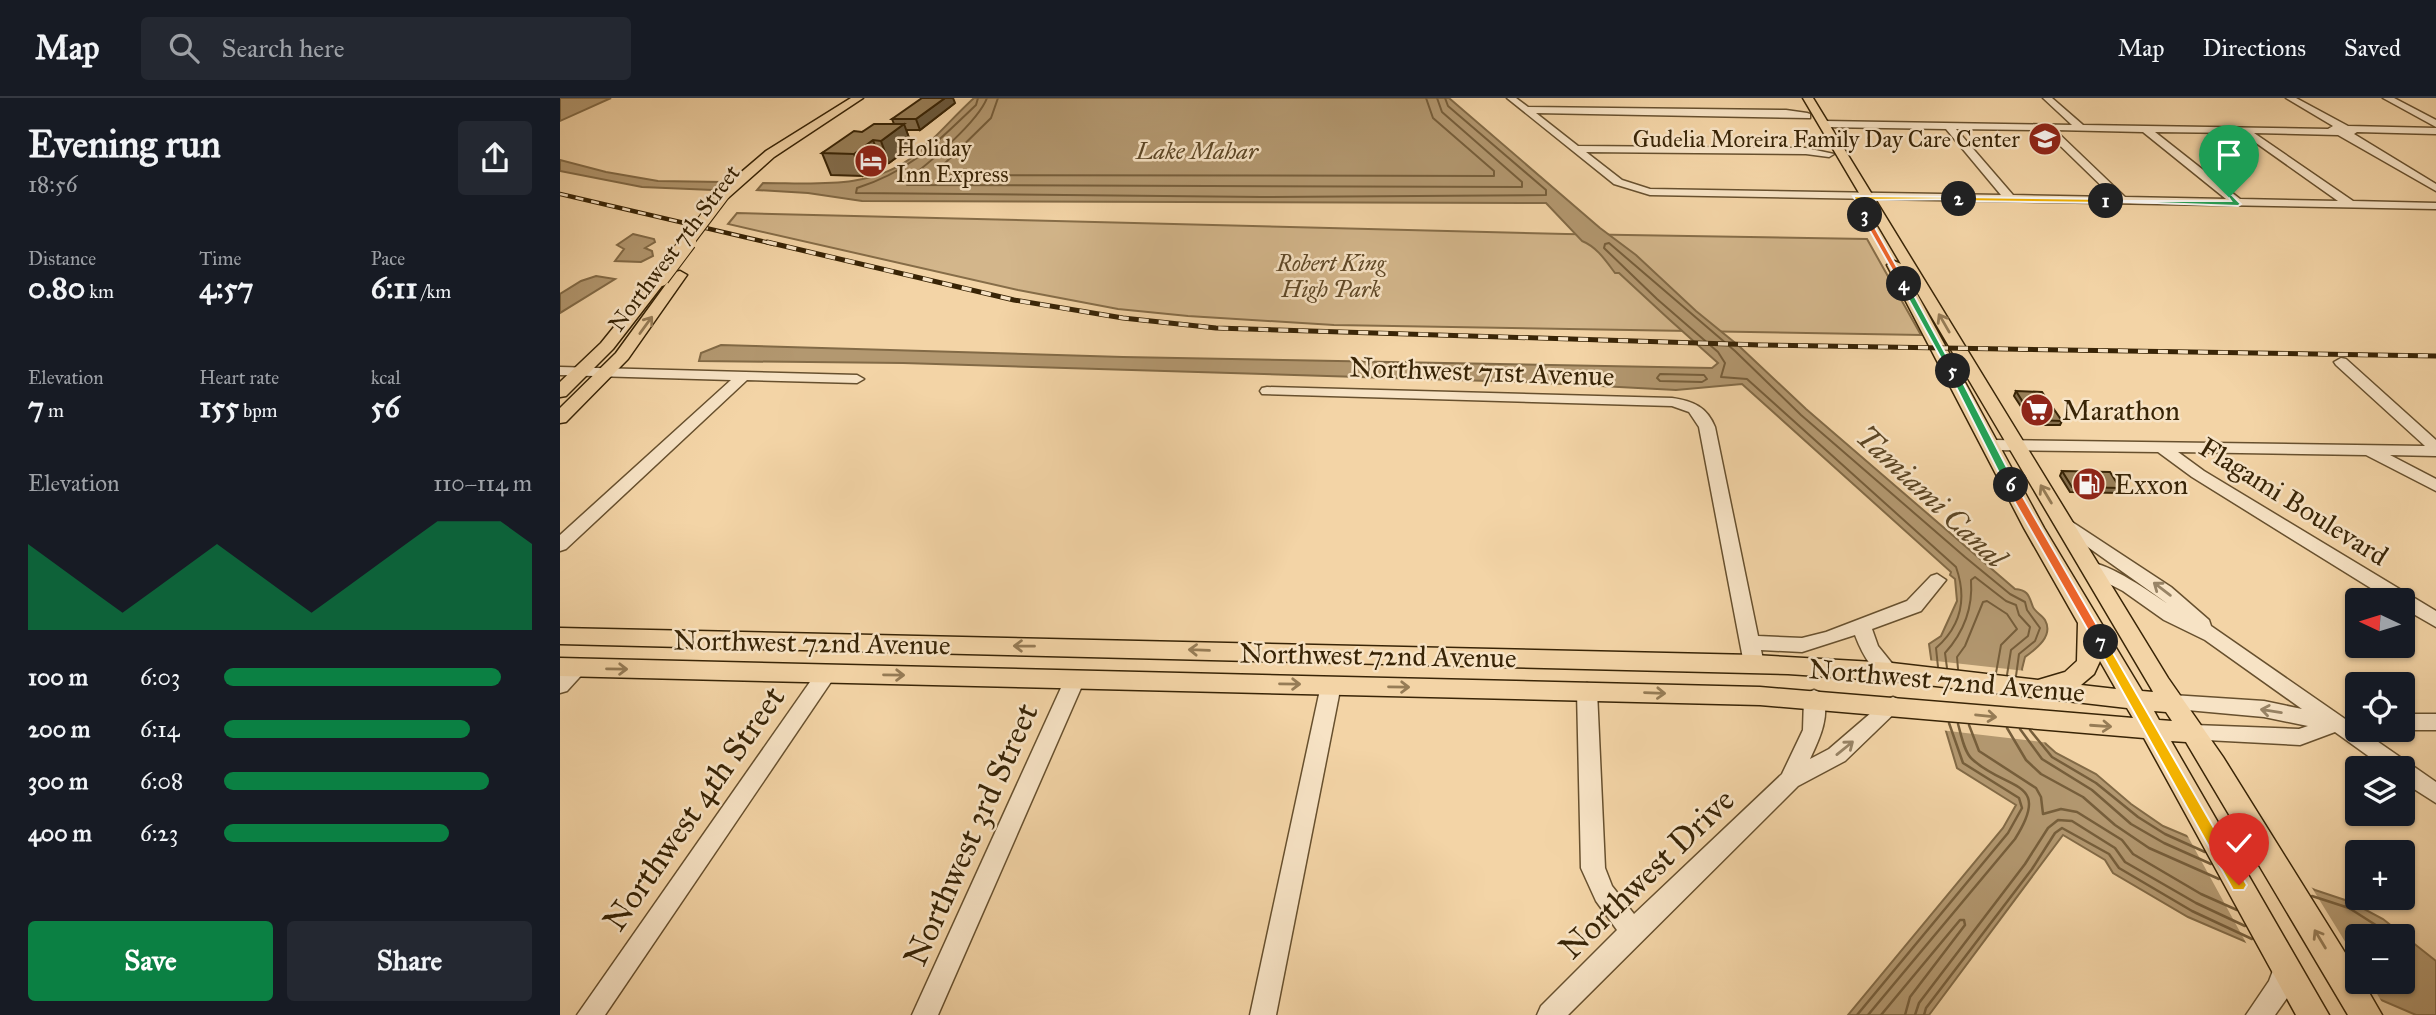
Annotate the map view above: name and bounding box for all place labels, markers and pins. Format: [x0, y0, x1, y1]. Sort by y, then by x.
school or university icon: Gudelia Moreira Family Day Care Center [2026, 120, 2064, 158]
place label: Gudelia Moreira Family Day Care Center [1633, 125, 2020, 153]
pin [2199, 125, 2259, 197]
place label: Holiday Inn Express [896, 134, 1009, 188]
hotel icon: Holiday Inn Express [852, 142, 890, 180]
pin: 2 [1942, 182, 1976, 217]
pin: 1 [2088, 184, 2124, 218]
pin: 3 [1848, 198, 1882, 232]
pin: 4 [1886, 266, 1922, 302]
pin: 5 [1936, 354, 1970, 388]
supermarket icon: Marathon [2018, 391, 2056, 429]
place label: Marathon [2062, 393, 2180, 428]
fuel station icon: Exxon [2070, 465, 2108, 503]
place label: Exxon [2114, 467, 2188, 502]
pin: 6 [1994, 468, 2028, 502]
pin: 7 [2084, 624, 2118, 660]
pin [2209, 813, 2269, 885]

